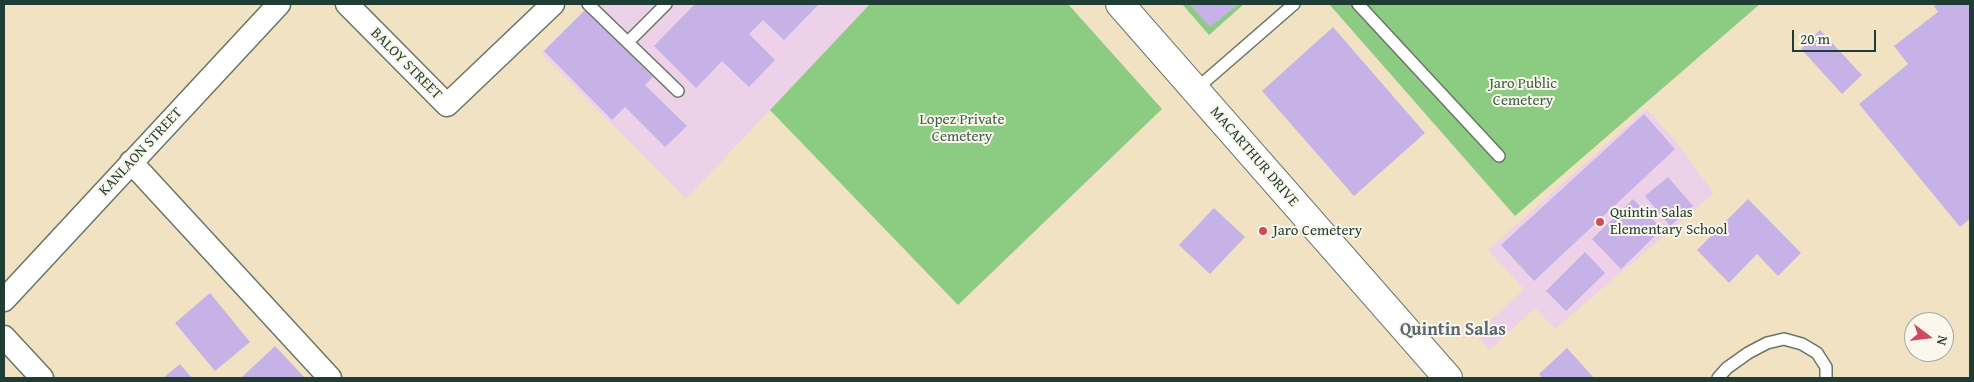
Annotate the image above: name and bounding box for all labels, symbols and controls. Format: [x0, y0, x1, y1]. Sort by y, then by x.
scale bar [1794, 20, 1878, 52]
street label: BALOY STREET [366, 24, 446, 104]
text: 20 m [1800, 28, 1830, 49]
park label: Jaro Public Cemetery [1489, 75, 1557, 110]
street label: MACARTHUR DRIVE [1206, 103, 1302, 211]
street label: KANLAON STREET [95, 104, 187, 200]
park label: Lopez Private Cemetery [919, 111, 1005, 146]
place label: Quintin Salas Elementary School [1610, 204, 1728, 239]
marker: Quintin Salas Elementary School [1594, 216, 1606, 228]
place label: Jaro Cemetery [1273, 222, 1362, 240]
marker: Jaro Cemetery [1257, 225, 1269, 237]
north arrow [1904, 312, 1954, 362]
district label: Quintin Salas [1400, 319, 1506, 341]
text: N [1932, 334, 1953, 348]

